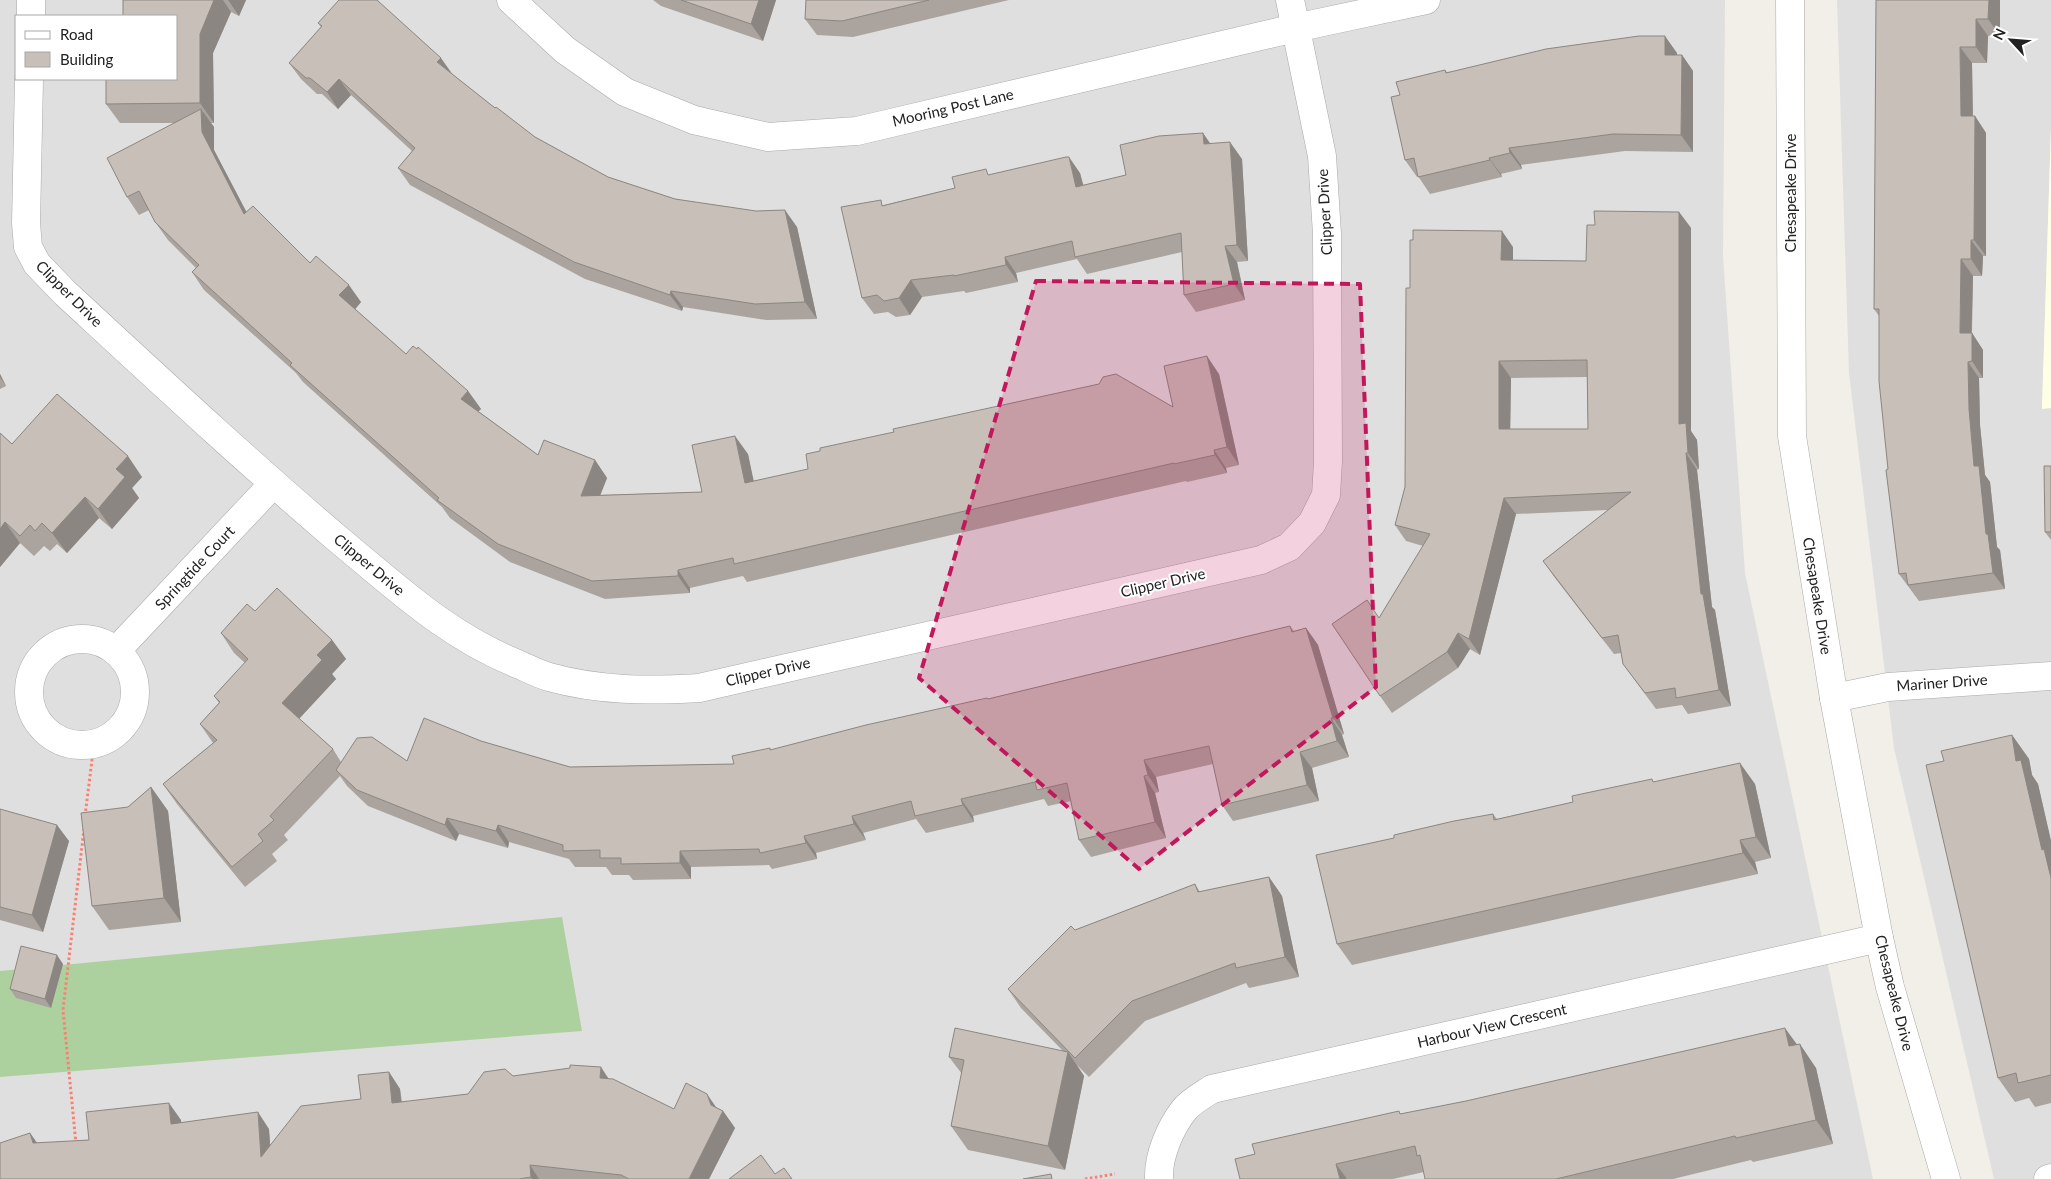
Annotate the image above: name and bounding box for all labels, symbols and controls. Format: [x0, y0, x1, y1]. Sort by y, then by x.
legend [15, 15, 178, 80]
north arrow [1986, 15, 2036, 65]
text: Road [60, 25, 93, 43]
text: N [1989, 26, 2009, 43]
text: Building [60, 50, 113, 68]
street label: Mooring Post Lane [890, 84, 1015, 130]
street label: Chesapeake Drive [1781, 134, 1799, 252]
street label: Clipper Drive [1313, 168, 1335, 256]
street label: Clipper Drive [33, 256, 107, 330]
street label: Springtide Court [151, 521, 238, 613]
street label: Clipper Drive [331, 529, 409, 599]
street label: Chesapeake Drive [1800, 536, 1836, 656]
street label: Clipper Drive [1119, 563, 1207, 601]
street label: Clipper Drive [724, 652, 812, 690]
street label: Mariner Drive [1896, 670, 1988, 694]
street label: Chesapeake Drive [1872, 933, 1918, 1053]
street label: Harbour View Crescent [1415, 999, 1569, 1051]

